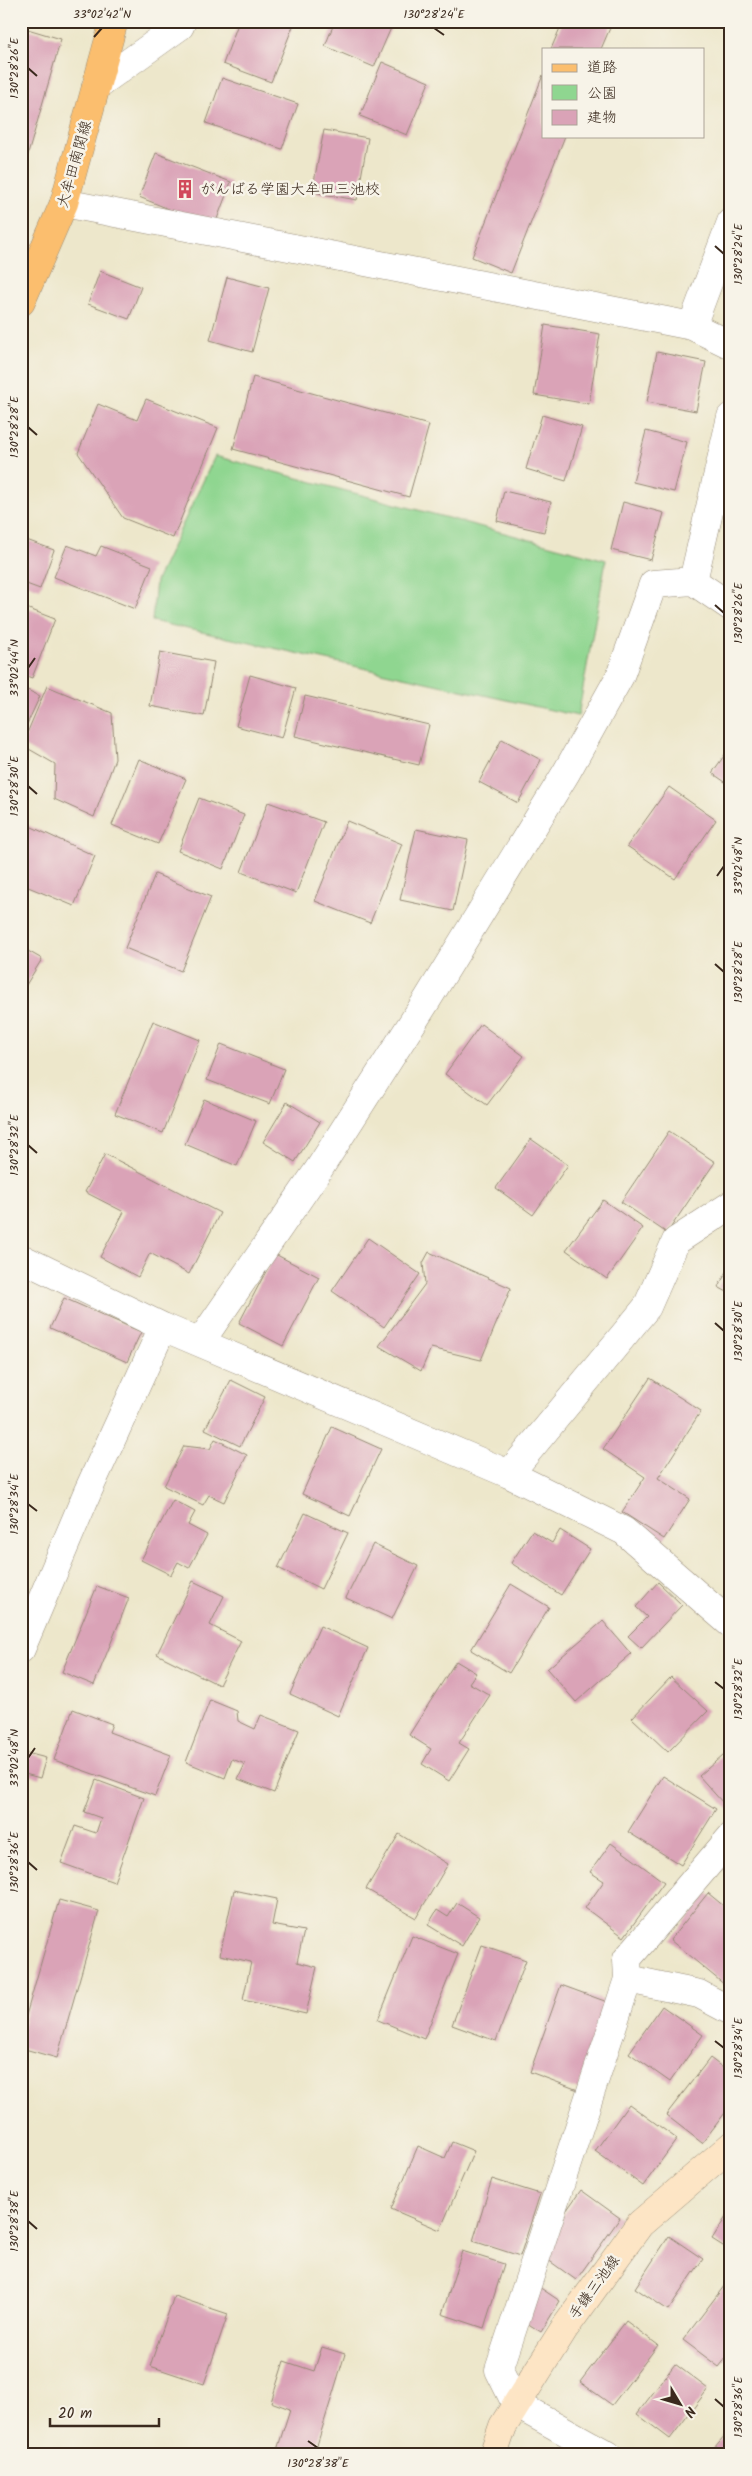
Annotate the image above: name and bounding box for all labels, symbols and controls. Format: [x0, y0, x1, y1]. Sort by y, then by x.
text: 33°02'42"N [73, 5, 131, 24]
text: 130°28'24"E [403, 5, 466, 24]
text: 130°28'26"E [5, 36, 24, 99]
legend [542, 48, 704, 138]
text: 道路 [587, 56, 617, 80]
text: 公園 [587, 82, 617, 106]
text: 建物 [587, 106, 617, 130]
street label: 大牟田南関線 [51, 118, 99, 211]
building icon: がんばる学園大牟田三池校 [174, 178, 196, 200]
place label: がんばる学園大牟田三池校 [200, 178, 380, 202]
text: 130°28'24"E [729, 222, 748, 285]
text: 130°28'28"E [5, 395, 24, 458]
text: 130°28'26"E [729, 581, 748, 644]
text: 33°02'44"N [5, 639, 24, 697]
text: 130°28'30"E [5, 755, 24, 816]
text: 33°02'48"N [729, 837, 748, 895]
text: 130°28'28"E [729, 940, 748, 1003]
text: 130°28'32"E [5, 1113, 24, 1176]
text: 130°28'30"E [729, 1300, 748, 1361]
text: 130°28'34"E [5, 1472, 24, 1535]
text: 130°28'32"E [729, 1657, 748, 1720]
text: 33°02'48"N [5, 1729, 24, 1787]
text: 130°28'36"E [5, 1830, 24, 1893]
text: 130°28'34"E [729, 2016, 748, 2079]
text: 130°28'38"E [5, 2189, 24, 2252]
street label: 手鎌三池線 [563, 2250, 627, 2325]
text: 130°28'36"E [729, 2375, 748, 2438]
north arrow [654, 2378, 704, 2428]
scale bar [50, 2396, 159, 2428]
text: N [678, 2401, 701, 2422]
text: 20 m [58, 2402, 92, 2426]
text: 130°28'38"E [287, 2454, 350, 2473]

